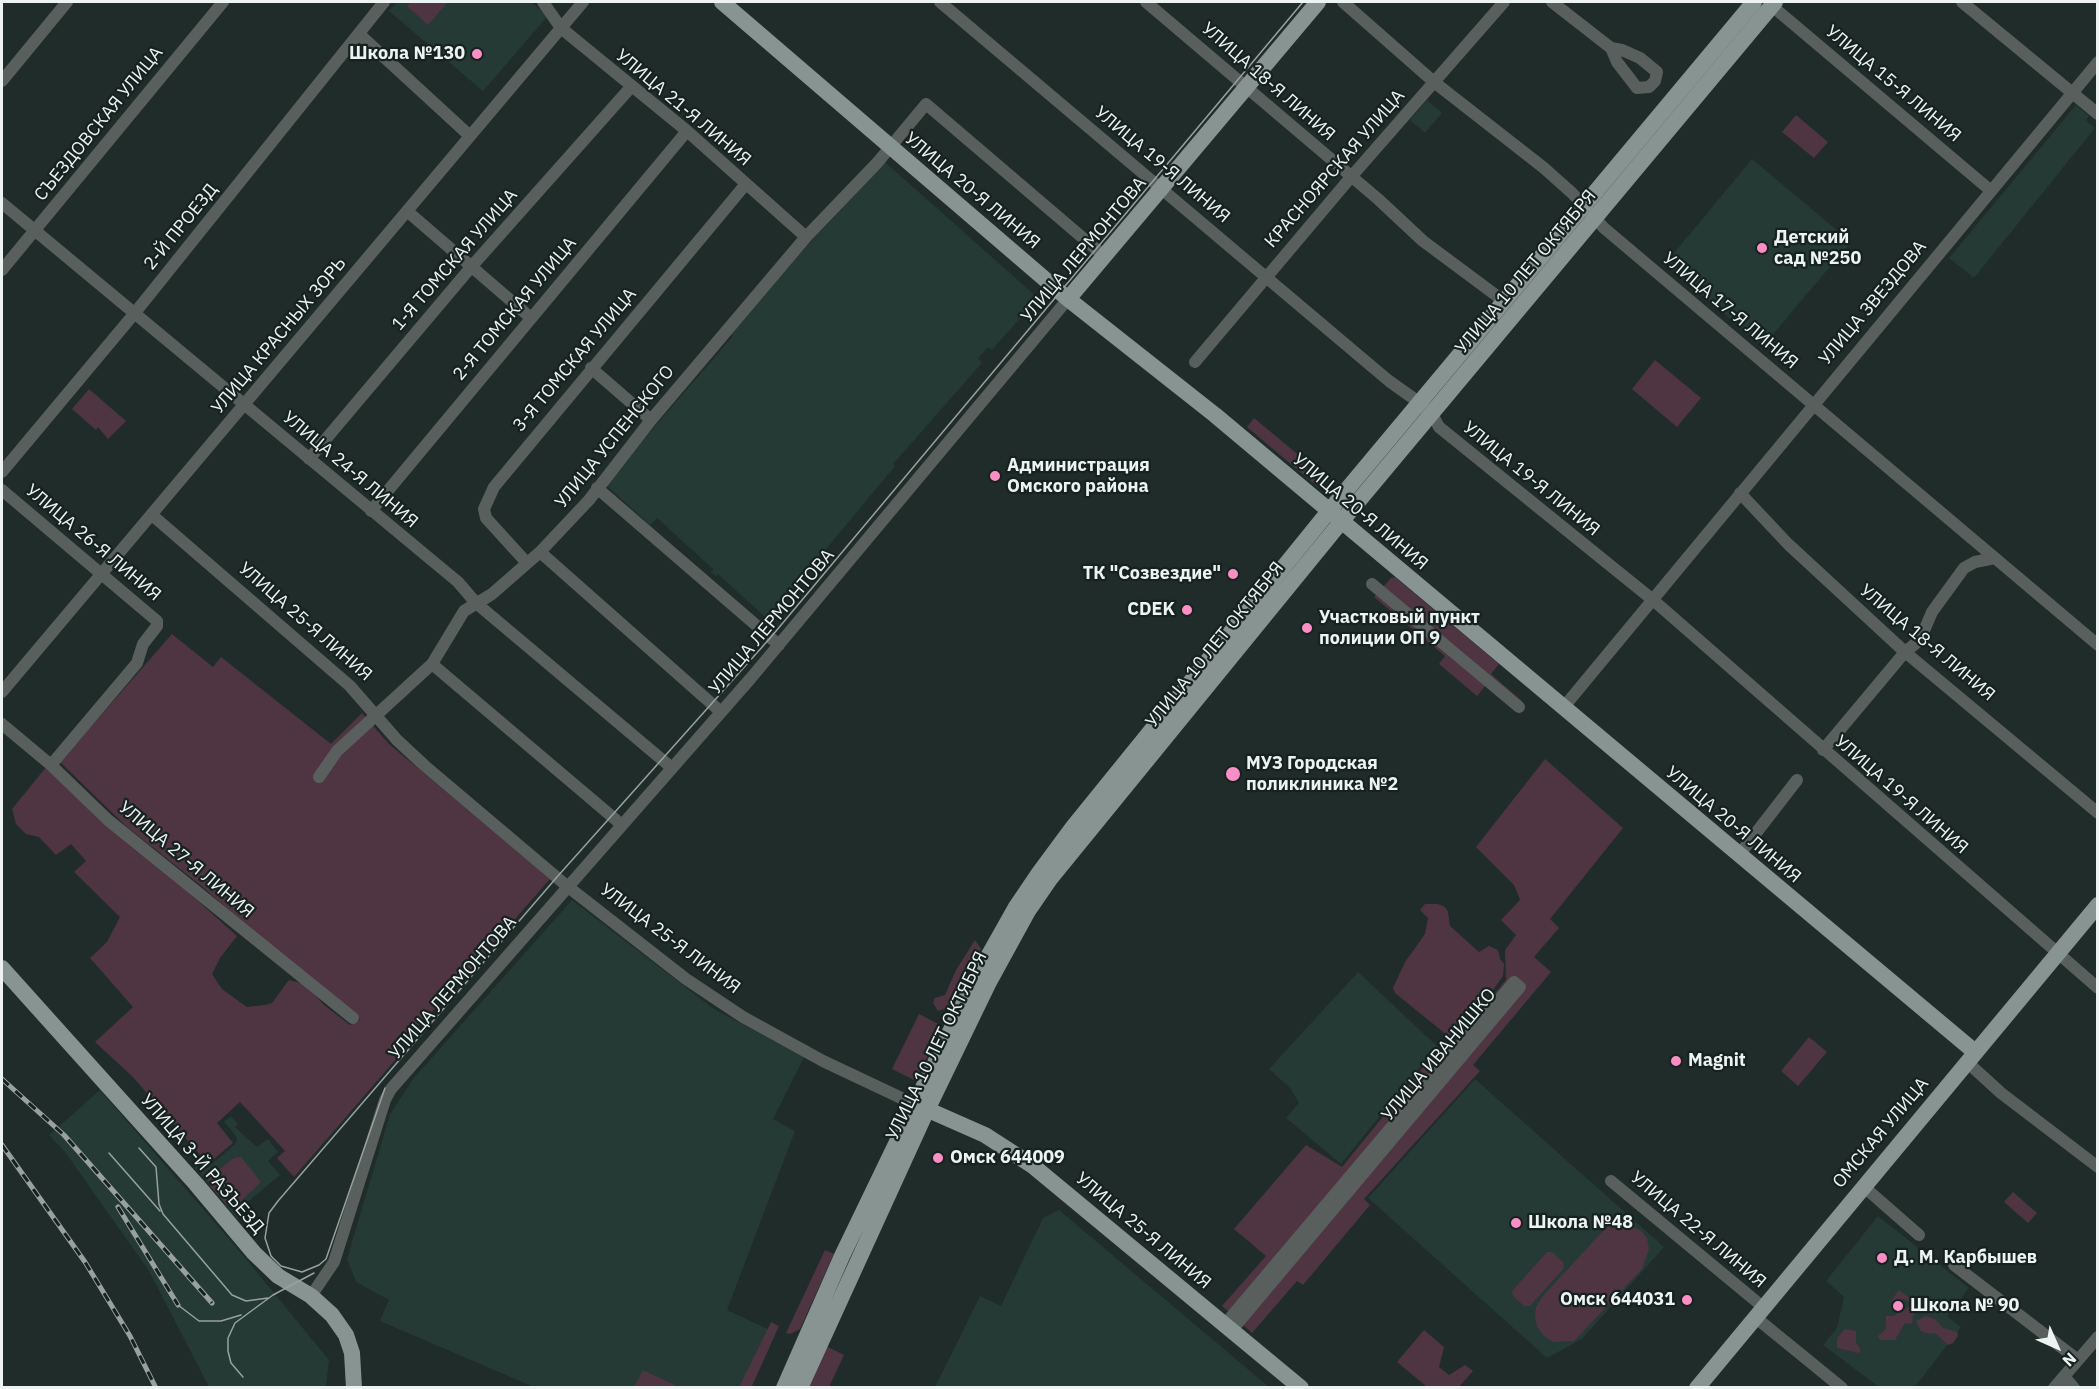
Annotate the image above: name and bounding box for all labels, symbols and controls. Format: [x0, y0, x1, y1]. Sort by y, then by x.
street label: УЛИЦА 18-Я ЛИНИЯ [1197, 18, 1339, 146]
street label: УЛИЦА 15-Я ЛИНИЯ [1821, 21, 1965, 147]
street label: СЪЕЗДОВСКАЯ УЛИЦА [30, 42, 168, 206]
place label: Школа №130 [349, 43, 465, 65]
street label: УЛИЦА 21-Я ЛИНИЯ [611, 45, 755, 171]
marker: Школа №130 [470, 47, 484, 61]
street label: КРАСНОЯРСКАЯ УЛИЦА [1260, 86, 1410, 252]
street label: УЛИЦА 19-Я ЛИНИЯ [1090, 102, 1234, 228]
street label: УЛИЦА 20-Я ЛИНИЯ [900, 128, 1044, 254]
street label: УЛИЦА ЛЕРМОНТОВА [1017, 173, 1151, 327]
street label: 2-Й ПРОЕЗД [140, 179, 222, 275]
street label: 1-Я ТОМСКАЯ УЛИЦА [388, 185, 522, 335]
street label: УЛИЦА 10 ЛЕТ ОКТЯБРЯ [1451, 186, 1601, 358]
place label: Детский сад №250 [1774, 227, 1861, 270]
street label: 2-Я ТОМСКАЯ УЛИЦА [449, 233, 581, 385]
street label: УЛИЦА ЗВЕЗДОВА [1815, 236, 1931, 370]
marker: Детский сад №250 [1755, 241, 1769, 255]
street label: УЛИЦА 17-Я ЛИНИЯ [1658, 248, 1802, 374]
street label: УЛИЦА КРАСНЫХ ЗОРЬ [207, 253, 351, 419]
street label: 3-Я ТОМСКАЯ УЛИЦА [509, 284, 641, 436]
street label: УЛИЦА УСПЕНСКОГО [551, 361, 679, 513]
street label: УЛИЦА 24-Я ЛИНИЯ [278, 407, 422, 533]
street label: УЛИЦА 19-Я ЛИНИЯ [1458, 417, 1604, 541]
street label: УЛИЦА 20-Я ЛИНИЯ [1288, 449, 1432, 575]
place label: Администрация Омского района [1007, 455, 1150, 498]
marker: Администрация Омского района [988, 469, 1002, 483]
street label: УЛИЦА 26-Я ЛИНИЯ [21, 480, 165, 606]
street label: УЛИЦА ЛЕРМОНТОВА [705, 545, 839, 699]
street label: УЛИЦА 25-Я ЛИНИЯ [234, 558, 376, 686]
street label: УЛИЦА 10 ЛЕТ ОКТЯБРЯ [1141, 558, 1289, 732]
place label: ТК "Созвездие" [1083, 563, 1221, 585]
marker: ТК "Созвездие" [1226, 567, 1240, 581]
street label: УЛИЦА 18-Я ЛИНИЯ [1855, 580, 1999, 706]
place label: CDEK [1127, 599, 1175, 621]
marker: CDEK [1180, 603, 1194, 617]
place label: Участковый пункт полиции ОП 9 [1319, 607, 1480, 650]
marker: Участковый пункт полиции ОП 9 [1300, 621, 1314, 635]
street label: УЛИЦА 19-Я ЛИНИЯ [1830, 731, 1972, 859]
place label: МУЗ Городская поликлиника №2 [1246, 753, 1398, 795]
street label: УЛИЦА 20-Я ЛИНИЯ [1661, 762, 1805, 888]
marker: МУЗ Городская поликлиника №2 [1224, 765, 1242, 783]
street label: УЛИЦА 27-Я ЛИНИЯ [114, 797, 258, 923]
street label: УЛИЦА 25-Я ЛИНИЯ [596, 879, 744, 999]
street label: УЛИЦА ЛЕРМОНТОВА [385, 912, 521, 1064]
street label: УЛИЦА 10 ЛЕТ ОКТЯБРЯ [882, 948, 992, 1144]
street label: УЛИЦА ИВАНИШКО [1377, 984, 1501, 1126]
place label: Magnit [1688, 1050, 1746, 1072]
marker: Magnit [1669, 1054, 1683, 1068]
street label: ОМСКАЯ УЛИЦА [1829, 1073, 1933, 1193]
street label: УЛИЦА 3-Й РАЗЪЕЗД [135, 1090, 269, 1238]
place label: Омск 644009 [950, 1147, 1065, 1169]
marker: Омск 644009 [931, 1151, 945, 1165]
street label: УЛИЦА 22-Я ЛИНИЯ [1626, 1167, 1770, 1293]
street label: УЛИЦА 25-Я ЛИНИЯ [1071, 1168, 1215, 1294]
place label: Школа №48 [1528, 1212, 1633, 1234]
marker: Школа №48 [1509, 1216, 1523, 1230]
place label: Д. М. Карбышев [1894, 1247, 2037, 1269]
marker: Д. М. Карбышев [1875, 1251, 1889, 1265]
place label: Омск 644031 [1560, 1289, 1675, 1311]
marker: Омск 644031 [1680, 1293, 1694, 1307]
place label: Школа № 90 [1910, 1295, 2019, 1317]
marker: Школа № 90 [1891, 1299, 1905, 1313]
north arrow [2027, 1317, 2087, 1377]
text: N [2059, 1349, 2081, 1371]

